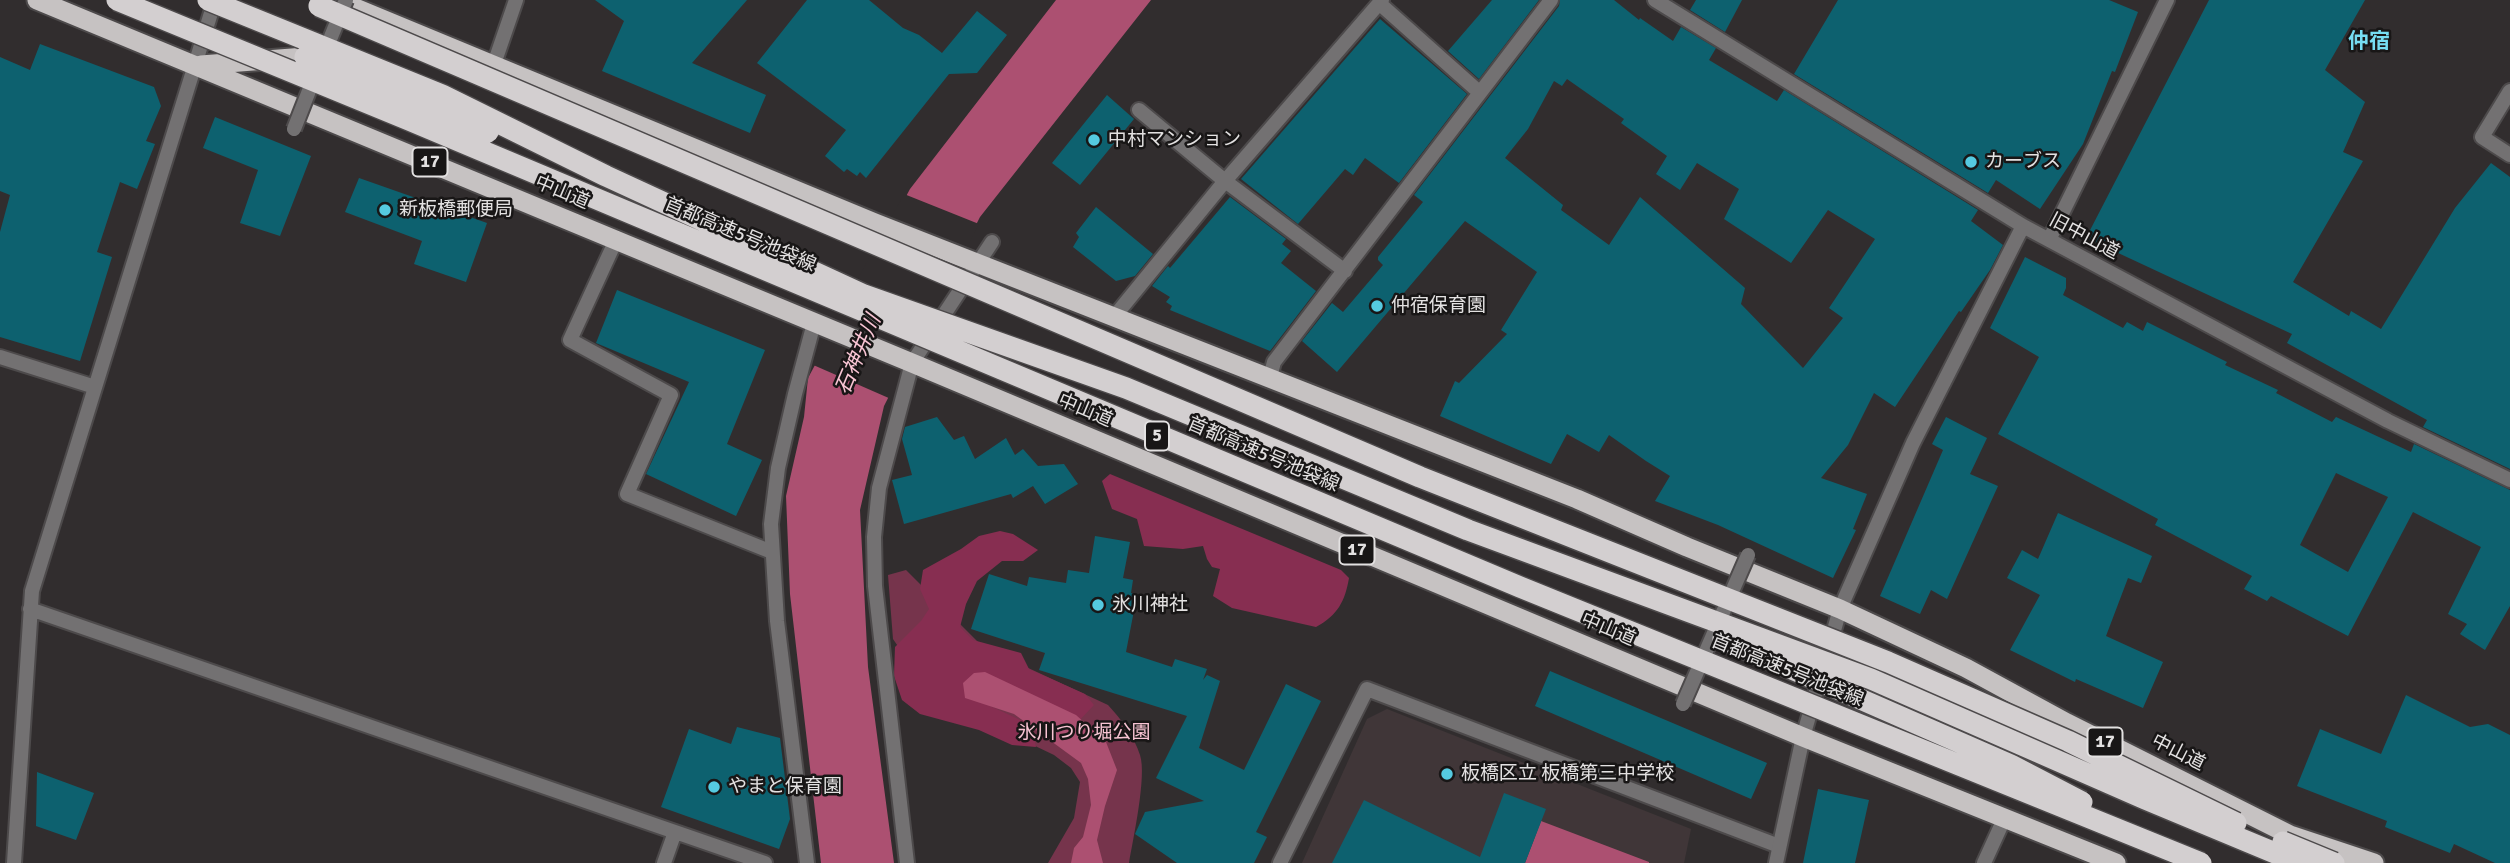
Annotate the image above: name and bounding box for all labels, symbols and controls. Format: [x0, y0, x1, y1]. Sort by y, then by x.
district label: 仲宿 [2348, 29, 2390, 55]
place label: 中村マンション [1108, 129, 1241, 151]
marker: 中村マンション [1086, 132, 1102, 148]
road number: 17 [412, 148, 448, 176]
place label: カーブス [1985, 151, 2061, 173]
marker: カーブス [1963, 154, 1979, 170]
street label: 中山道 [531, 171, 593, 215]
street label: 首都高速5号池袋線 [661, 193, 819, 277]
place label: 新板橋郵便局 [399, 199, 513, 221]
marker: 新板橋郵便局 [377, 202, 393, 218]
street label: 旧中山道 [2045, 209, 2123, 265]
place label: 仲宿保育園 [1391, 295, 1486, 317]
marker: 仲宿保育園 [1369, 298, 1385, 314]
water label: 石神井川 [831, 311, 887, 399]
street label: 中山道 [1054, 389, 1116, 433]
street label: 首都高速5号池袋線 [1184, 413, 1342, 497]
road number: 5 [1145, 422, 1169, 450]
road number: 17 [1340, 536, 1374, 564]
place label: 氷川神社 [1112, 594, 1188, 616]
marker: 氷川神社 [1090, 597, 1106, 613]
street label: 中山道 [1577, 608, 1639, 652]
street label: 首都高速5号池袋線 [1708, 630, 1866, 712]
park label: 氷川つり堀公園 [1018, 722, 1150, 744]
road number: 17 [2088, 728, 2122, 756]
street label: 中山道 [2147, 730, 2209, 776]
place label: 板橋区立 板橋第三中学校 [1461, 763, 1674, 785]
marker: 板橋区立 板橋第三中学校 [1439, 766, 1455, 782]
place label: やまと保育園 [728, 776, 842, 798]
marker: やまと保育園 [706, 779, 722, 795]

